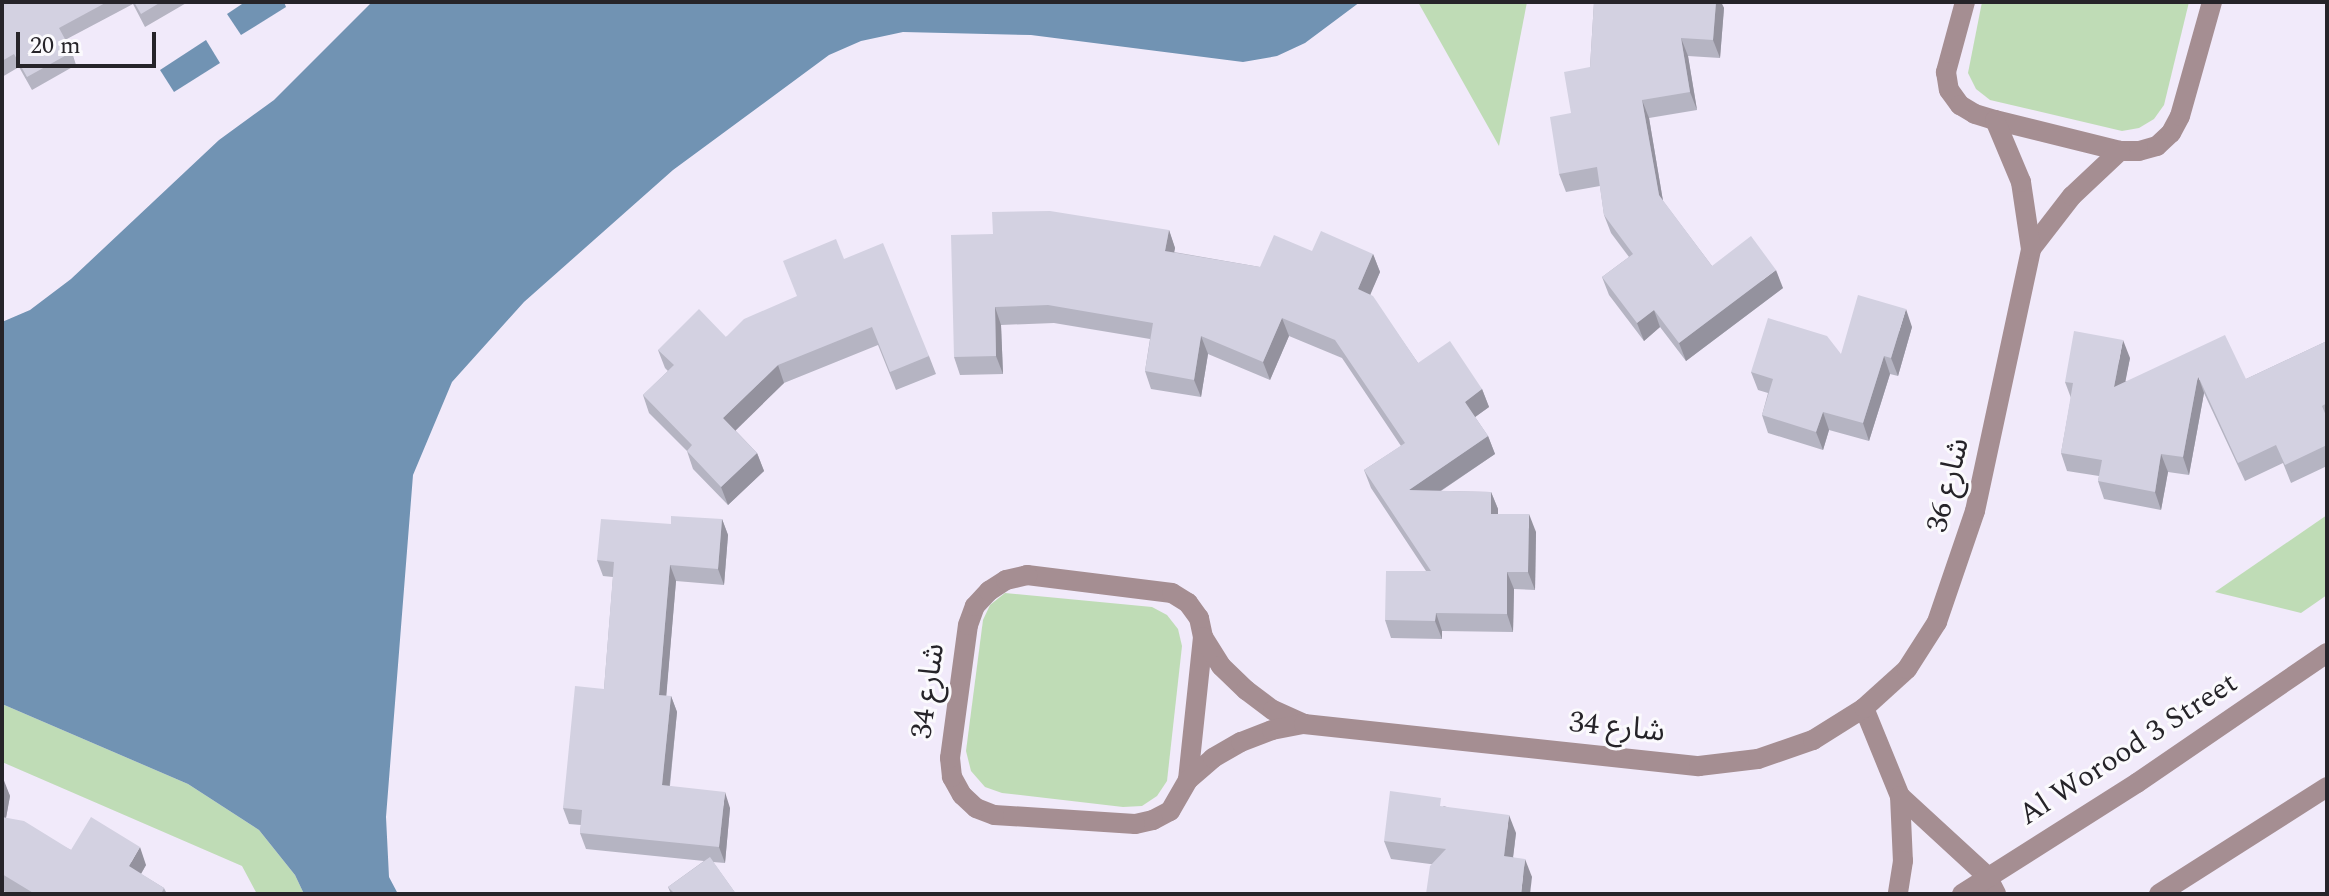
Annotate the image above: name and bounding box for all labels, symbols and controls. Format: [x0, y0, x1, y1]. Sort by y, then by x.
scale bar [20, 16, 160, 66]
text: 20 m [30, 28, 81, 64]
street label: شارع 36 [1919, 434, 1977, 536]
street label: شارع 34 [903, 641, 953, 741]
street label: Al Worood 3 Street [2012, 665, 2244, 833]
street label: شارع 34 [1567, 704, 1667, 750]

